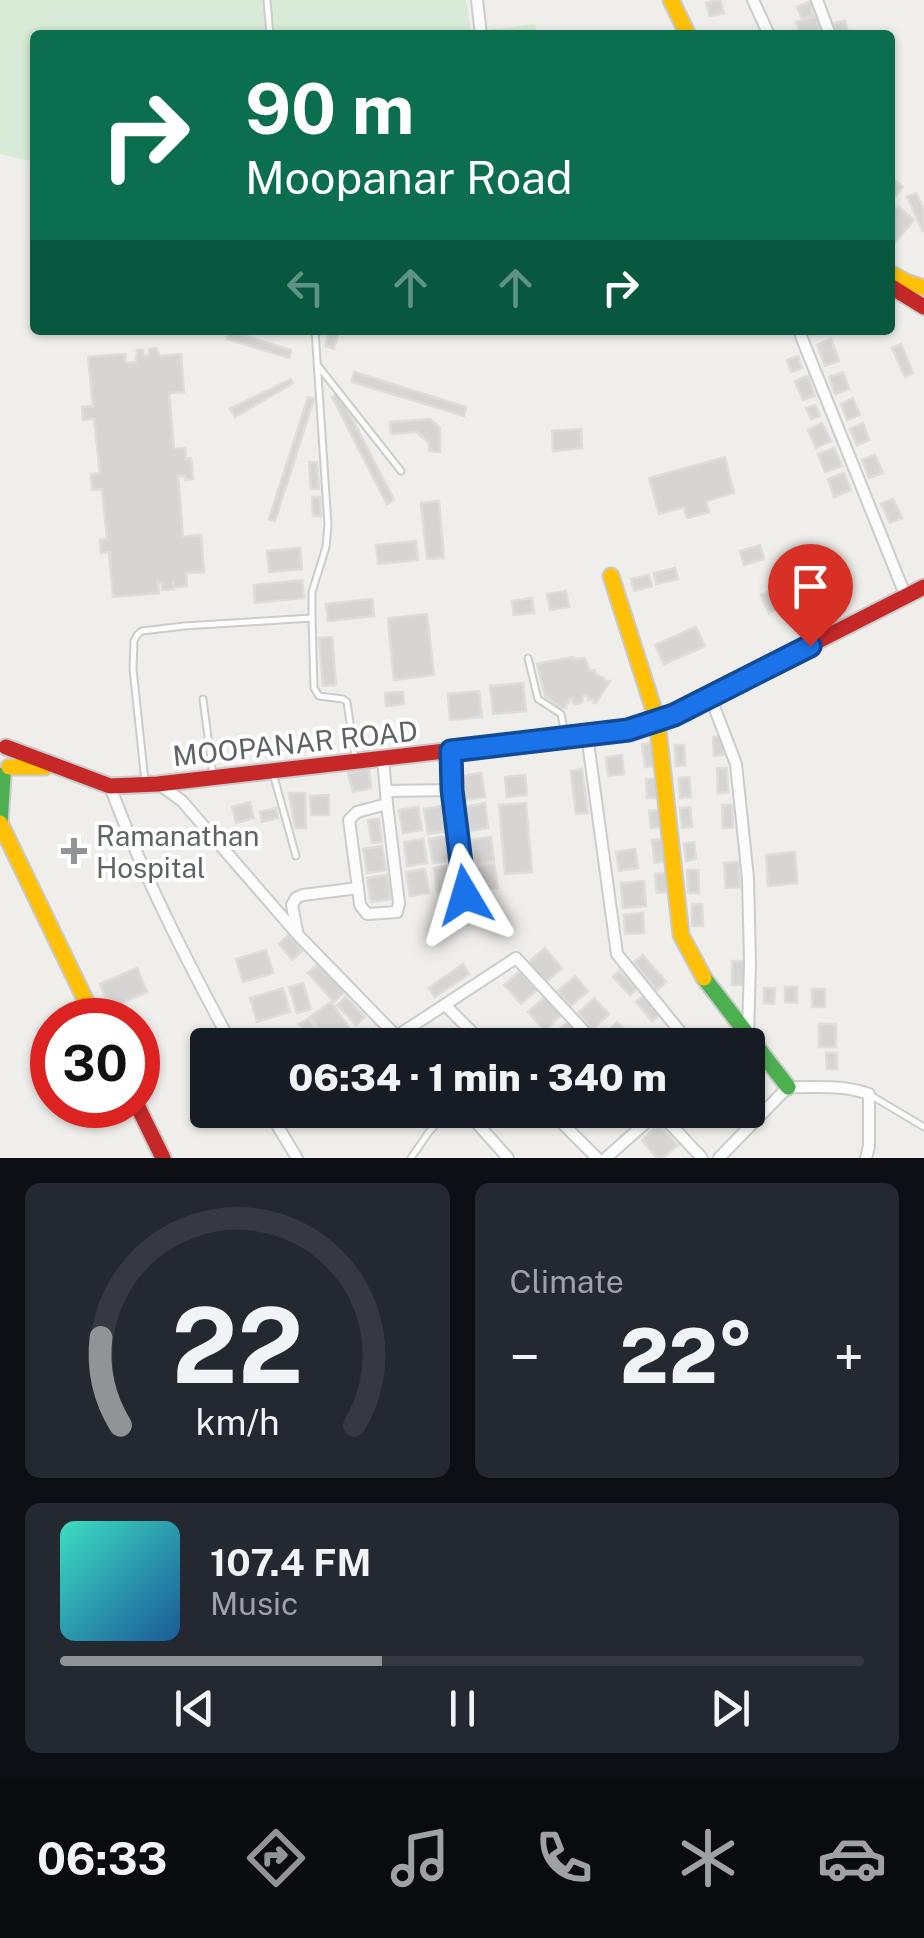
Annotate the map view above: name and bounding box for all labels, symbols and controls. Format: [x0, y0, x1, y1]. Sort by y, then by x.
text: 90 m [245, 67, 415, 150]
icon: right [80, 70, 210, 200]
text: Moopanar Road [245, 151, 573, 204]
icon: left [278, 260, 333, 315]
icon: ahead [383, 260, 438, 315]
icon: ahead [488, 260, 543, 315]
icon: right [593, 260, 648, 315]
pin [768, 544, 853, 647]
icon: arrive [783, 559, 838, 614]
street label: MOOPANAR ROAD [171, 714, 419, 772]
place label: Ramanathan Hospital [96, 819, 259, 884]
marker: Ramanathan Hospital [61, 838, 87, 864]
position arrow [413, 843, 517, 947]
speed limit sign: 30 [30, 998, 160, 1128]
text: 06:34 · 1 min · 340 m [288, 1055, 667, 1100]
text: Climate [510, 1263, 624, 1300]
text: 22 [171, 1284, 303, 1406]
text: 22° [620, 1312, 754, 1400]
text: − [510, 1325, 540, 1389]
text: + [834, 1325, 864, 1389]
text: km/h [195, 1401, 279, 1443]
text: 107.4 FM [210, 1540, 371, 1585]
text: Music [210, 1585, 298, 1622]
icon: previous [167, 1681, 222, 1736]
icon: pause [435, 1681, 490, 1736]
icon: next [703, 1681, 758, 1736]
icon: directions [241, 1823, 311, 1893]
icon: music [385, 1823, 455, 1893]
icon: phone [529, 1823, 599, 1893]
icon: climate [673, 1823, 743, 1893]
icon: car [817, 1823, 887, 1893]
text: 06:33 [37, 1832, 167, 1885]

